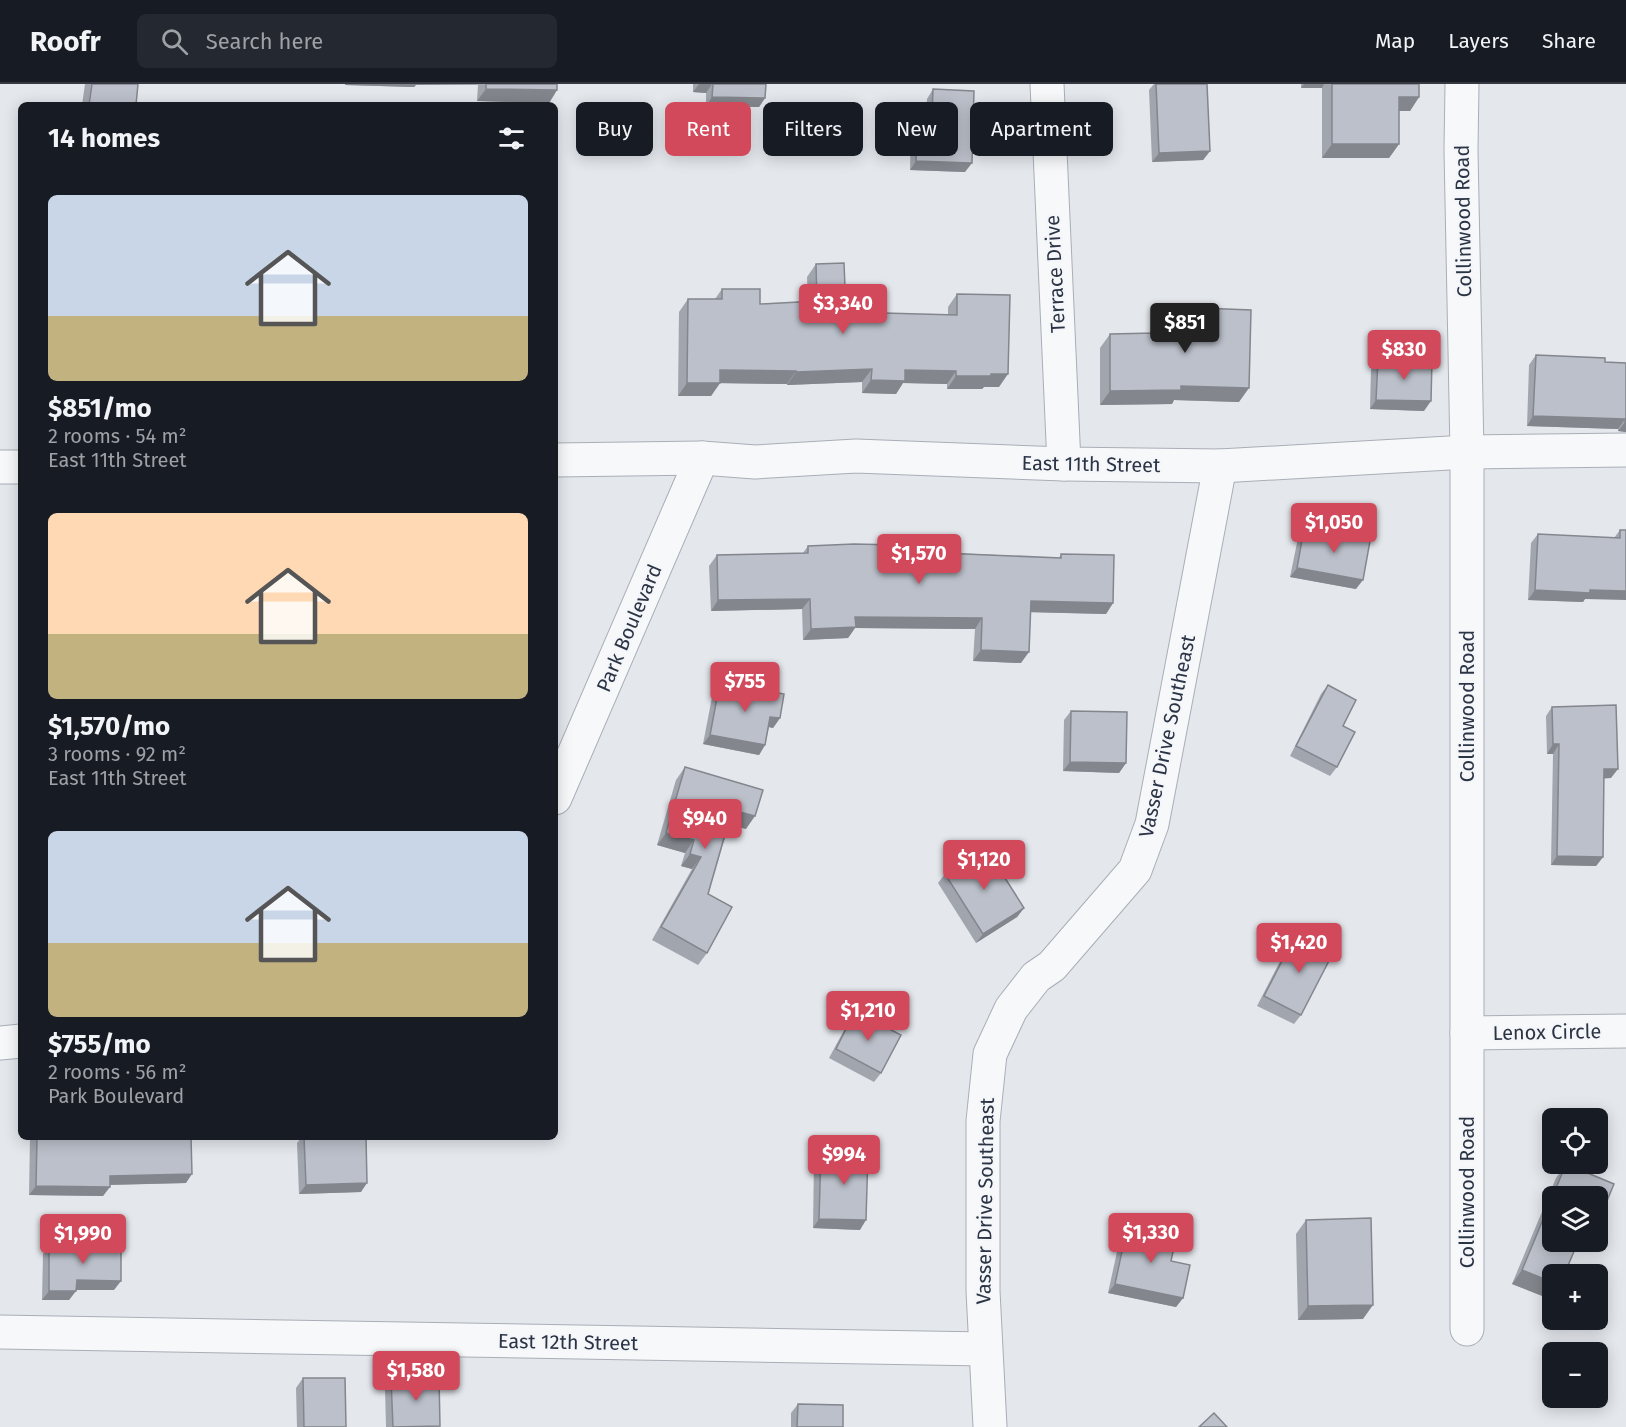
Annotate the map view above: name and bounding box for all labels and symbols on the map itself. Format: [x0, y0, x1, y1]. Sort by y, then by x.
street label: Collinwood Road [1450, 144, 1476, 298]
street label: Terrace Drive [1040, 214, 1070, 334]
pin: $3,340 [794, 284, 892, 335]
pin: $851 [1149, 303, 1221, 354]
pin: $830 [1368, 330, 1440, 381]
street label: East 11th Street [1022, 451, 1161, 477]
pin: $1,050 [1285, 503, 1383, 554]
pin: $1,570 [870, 534, 968, 585]
street label: Park Boulevard [591, 561, 667, 695]
street label: Collinwood Road [1455, 630, 1479, 782]
street label: Vasser Drive Southeast [1134, 632, 1200, 840]
pin: $755 [709, 662, 781, 713]
pin: $940 [669, 799, 741, 850]
pin: $1,120 [935, 840, 1033, 891]
pin: $1,420 [1250, 923, 1348, 974]
pin: $1,210 [819, 991, 917, 1042]
street label: Lenox Circle [1492, 1019, 1602, 1045]
street label: Vasser Drive Southeast [971, 1097, 999, 1305]
street label: Collinwood Road [1455, 1116, 1479, 1268]
pin: $994 [808, 1135, 880, 1186]
pin: $1,330 [1102, 1213, 1200, 1264]
pin: $1,990 [34, 1214, 132, 1265]
street label: East 12th Street [498, 1329, 639, 1355]
pin: $1,580 [367, 1351, 465, 1402]

